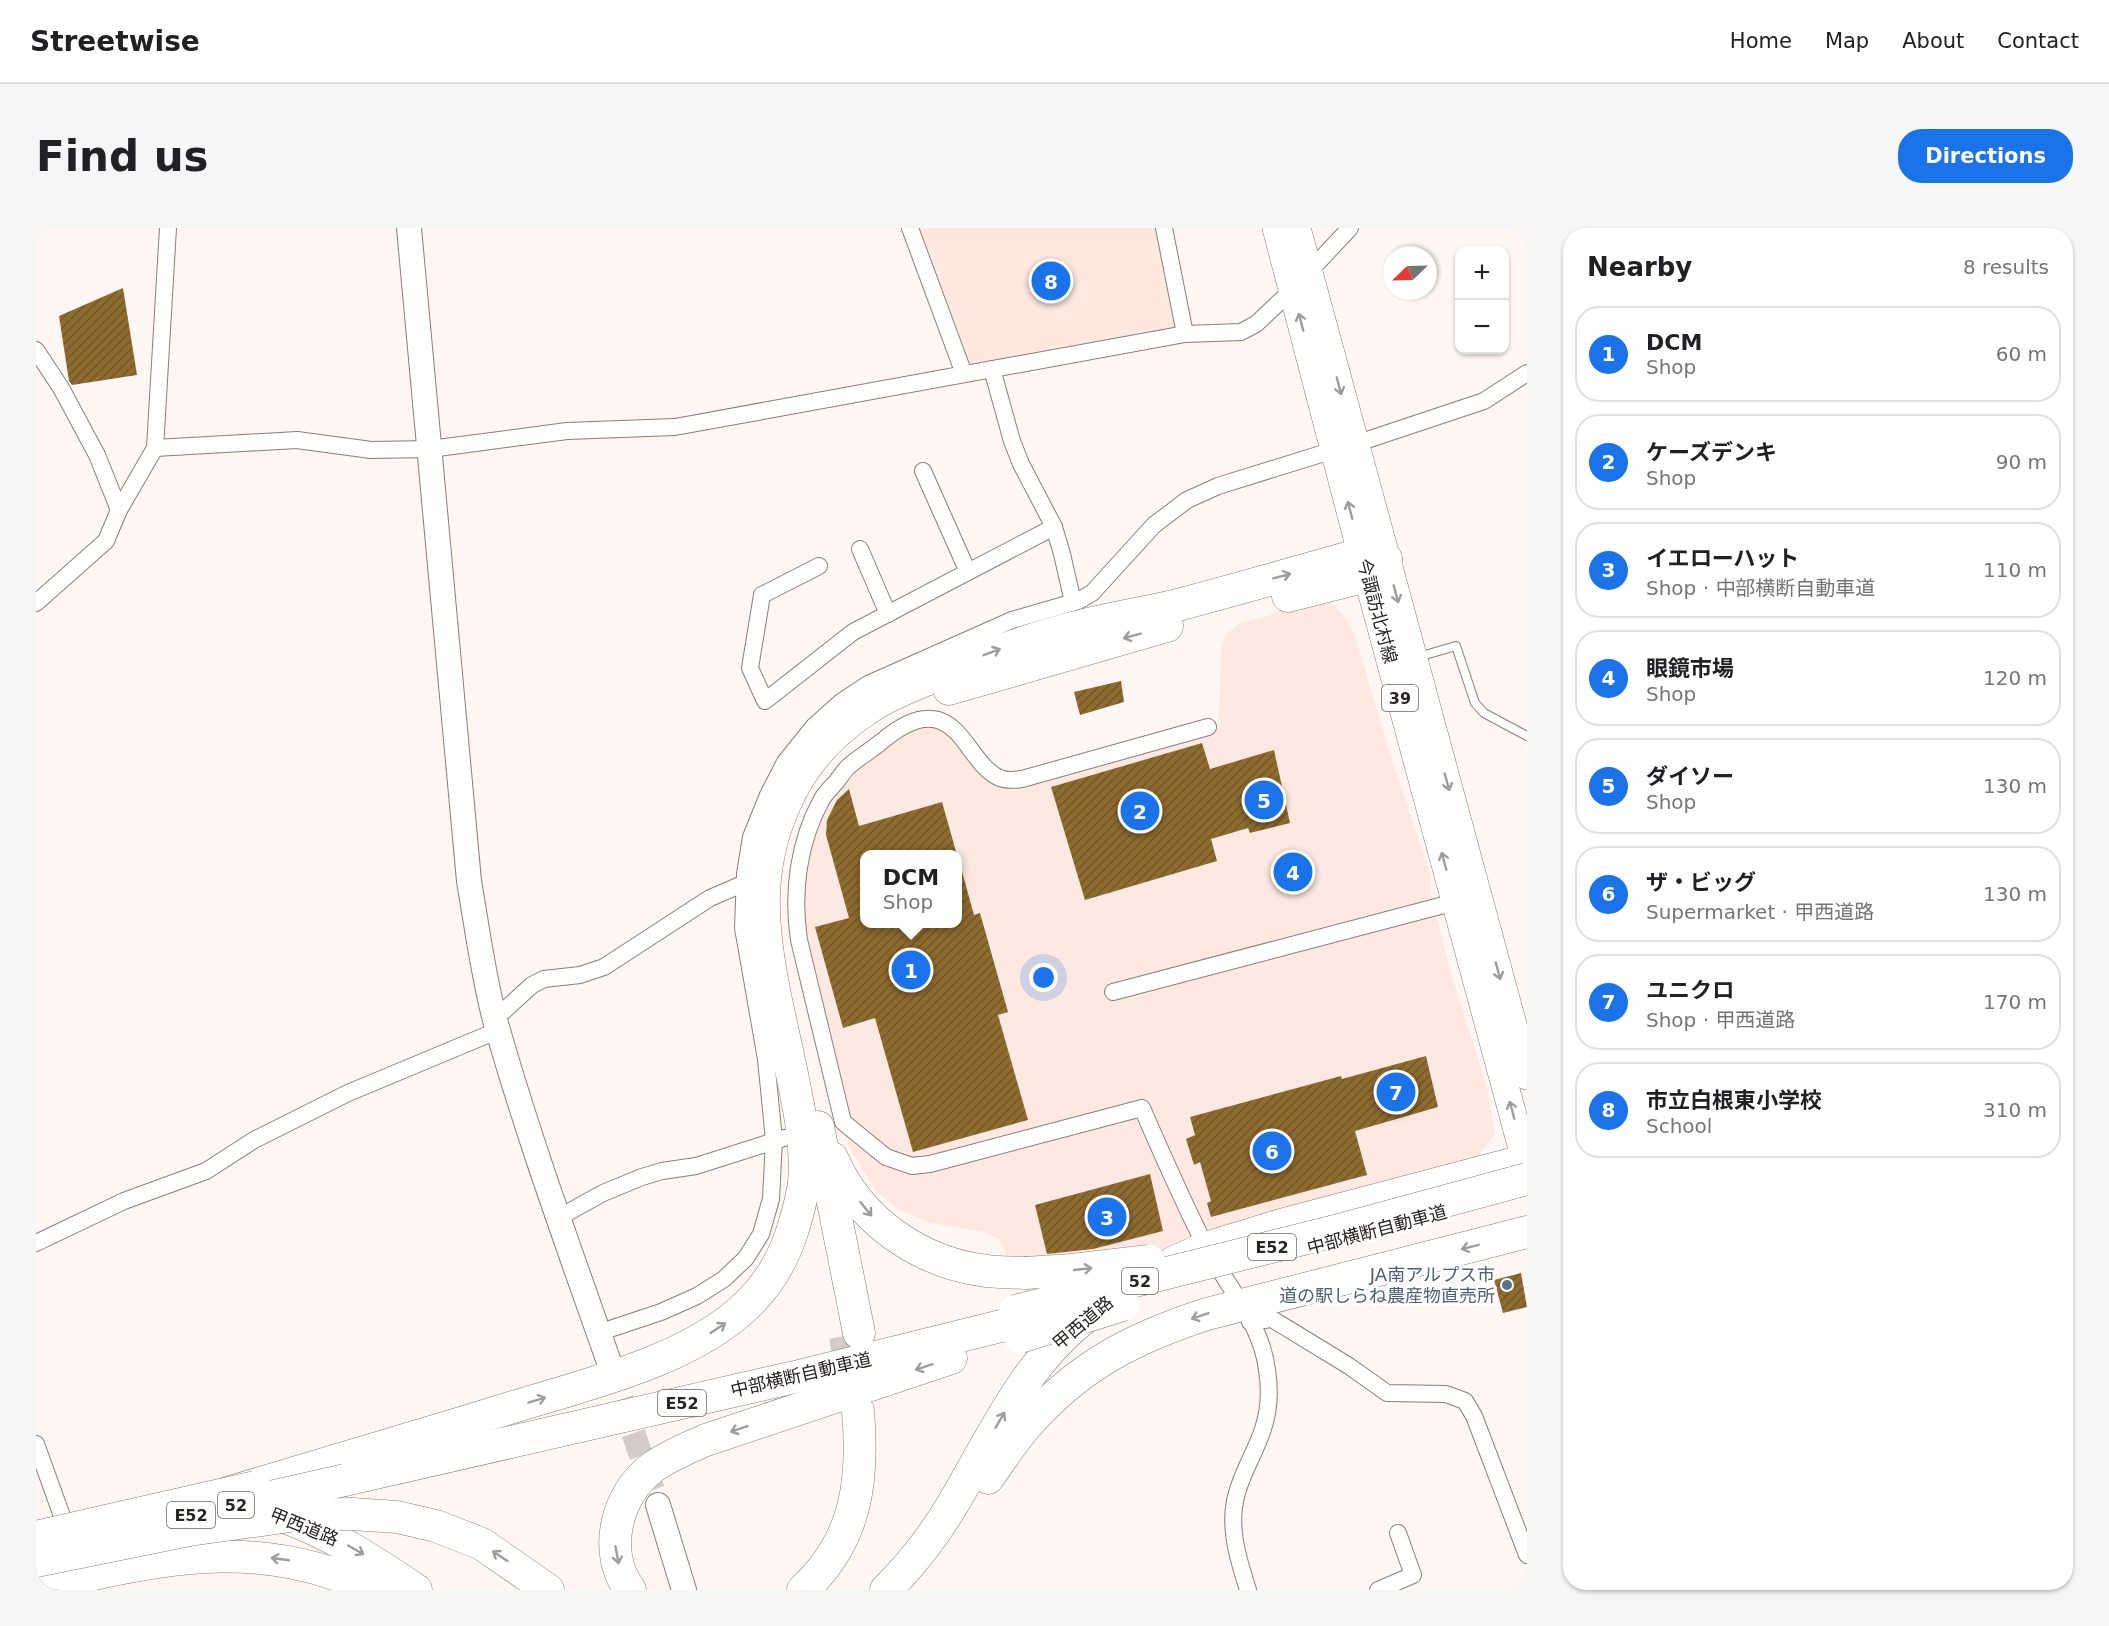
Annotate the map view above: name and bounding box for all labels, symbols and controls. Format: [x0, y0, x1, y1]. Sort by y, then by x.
text: Streetwise [30, 25, 200, 58]
text: Home [1730, 29, 1792, 53]
text: Map [1825, 29, 1869, 53]
text: About [1902, 29, 1964, 53]
text: Contact [1997, 29, 2079, 53]
button: Directions [1898, 129, 2073, 183]
text: Find us [36, 132, 209, 181]
north arrow [1383, 246, 1437, 300]
map controls [1455, 246, 1509, 354]
button: + [1455, 246, 1509, 300]
text: Nearby [1587, 252, 1692, 282]
text: 8 results [1963, 255, 2049, 279]
pin: 8 [1032, 259, 1070, 304]
button: − [1455, 300, 1509, 354]
one-way arrow [1294, 313, 1306, 332]
text: DCM [1646, 330, 1702, 355]
text: 1 [1602, 342, 1615, 366]
text: 60 m [1996, 342, 2047, 366]
text: Shop [1646, 355, 1696, 379]
one-way arrow [1334, 376, 1346, 395]
text: ケーズデンキ [1646, 440, 1777, 465]
text: 2 [1602, 450, 1615, 474]
text: 90 m [1996, 450, 2047, 474]
text: Shop [1646, 466, 1696, 490]
one-way arrow [1344, 501, 1356, 520]
text: イエローハット [1646, 546, 1799, 571]
street label: 今諏訪北村線 [1353, 556, 1402, 666]
text: 3 [1602, 558, 1615, 582]
text: 110 m [1983, 558, 2047, 582]
one-way arrow [1272, 570, 1291, 581]
text: Shop · 中部横断自動車道 [1646, 576, 1875, 600]
one-way arrow [1390, 585, 1402, 604]
one-way arrow [1122, 631, 1141, 642]
one-way arrow [982, 646, 1001, 657]
text: 眼鏡市場 [1646, 656, 1734, 681]
text: 4 [1602, 666, 1615, 690]
text: 120 m [1983, 666, 2047, 690]
text: Shop [1646, 682, 1696, 706]
road number: 39 [1382, 685, 1418, 711]
text: ダイソー [1646, 764, 1734, 789]
one-way arrow [1442, 773, 1453, 792]
text: 5 [1602, 774, 1615, 798]
text: 130 m [1983, 774, 2047, 798]
pin: 5 [1244, 778, 1284, 822]
pin: 2 [1120, 788, 1160, 834]
text: Shop [1646, 790, 1696, 814]
popup [860, 850, 962, 928]
pin: 4 [1274, 850, 1312, 894]
one-way arrow [1437, 852, 1449, 871]
text: DCM [883, 865, 939, 890]
text: ザ・ビッグ [1646, 870, 1756, 895]
text: 6 [1602, 882, 1615, 906]
text: 130 m [1983, 882, 2047, 906]
text: Shop [883, 890, 933, 914]
text: Supermarket · 甲西道路 [1646, 900, 1874, 924]
pin: 1 [892, 948, 930, 992]
one-way arrow [1493, 961, 1505, 980]
your location [1029, 963, 1058, 992]
text: ユニクロ [1646, 978, 1734, 1003]
text: 7 [1602, 990, 1615, 1014]
text: 170 m [1983, 990, 2047, 1014]
text: Shop · 甲西道路 [1646, 1008, 1795, 1032]
pin: 7 [1376, 1070, 1416, 1114]
text: 市立白根東小学校 [1646, 1088, 1822, 1113]
text: 8 [1602, 1098, 1615, 1122]
text: 310 m [1983, 1098, 2047, 1122]
one-way arrow [1505, 1101, 1517, 1120]
text: School [1646, 1114, 1712, 1138]
pin: 6 [1252, 1128, 1292, 1174]
pin: 3 [1088, 1194, 1126, 1240]
one-way arrow [859, 1201, 872, 1217]
street label: 中部横断自動車道 [1305, 1201, 1449, 1258]
road number: E52 [1248, 1234, 1296, 1260]
one-way arrow [1461, 1241, 1480, 1253]
one-way arrow [1073, 1263, 1093, 1274]
place label: JA南アルプス市 道の駅しらね農産物直売所 [1279, 1264, 1495, 1306]
road number: 52 [1122, 1268, 1158, 1294]
marker: JA南アルプス市 道の駅しらね農産物直売所 [1500, 1278, 1514, 1292]
street label: 甲西道路 [1048, 1291, 1117, 1354]
one-way arrow [1191, 1311, 1210, 1322]
one-way arrow [709, 1321, 726, 1333]
street label: 中部横断自動車道 [728, 1348, 873, 1401]
one-way arrow [915, 1362, 934, 1373]
road number: E52 [658, 1390, 706, 1416]
one-way arrow [527, 1394, 546, 1405]
one-way arrow [994, 1412, 1006, 1429]
one-way arrow [730, 1424, 749, 1435]
road number: 52 [218, 1492, 254, 1518]
road number: E52 [167, 1502, 215, 1528]
street label: 甲西道路 [267, 1503, 341, 1550]
one-way arrow [612, 1544, 623, 1564]
one-way arrow [347, 1545, 364, 1557]
one-way arrow [492, 1550, 509, 1562]
one-way arrow [271, 1554, 290, 1565]

